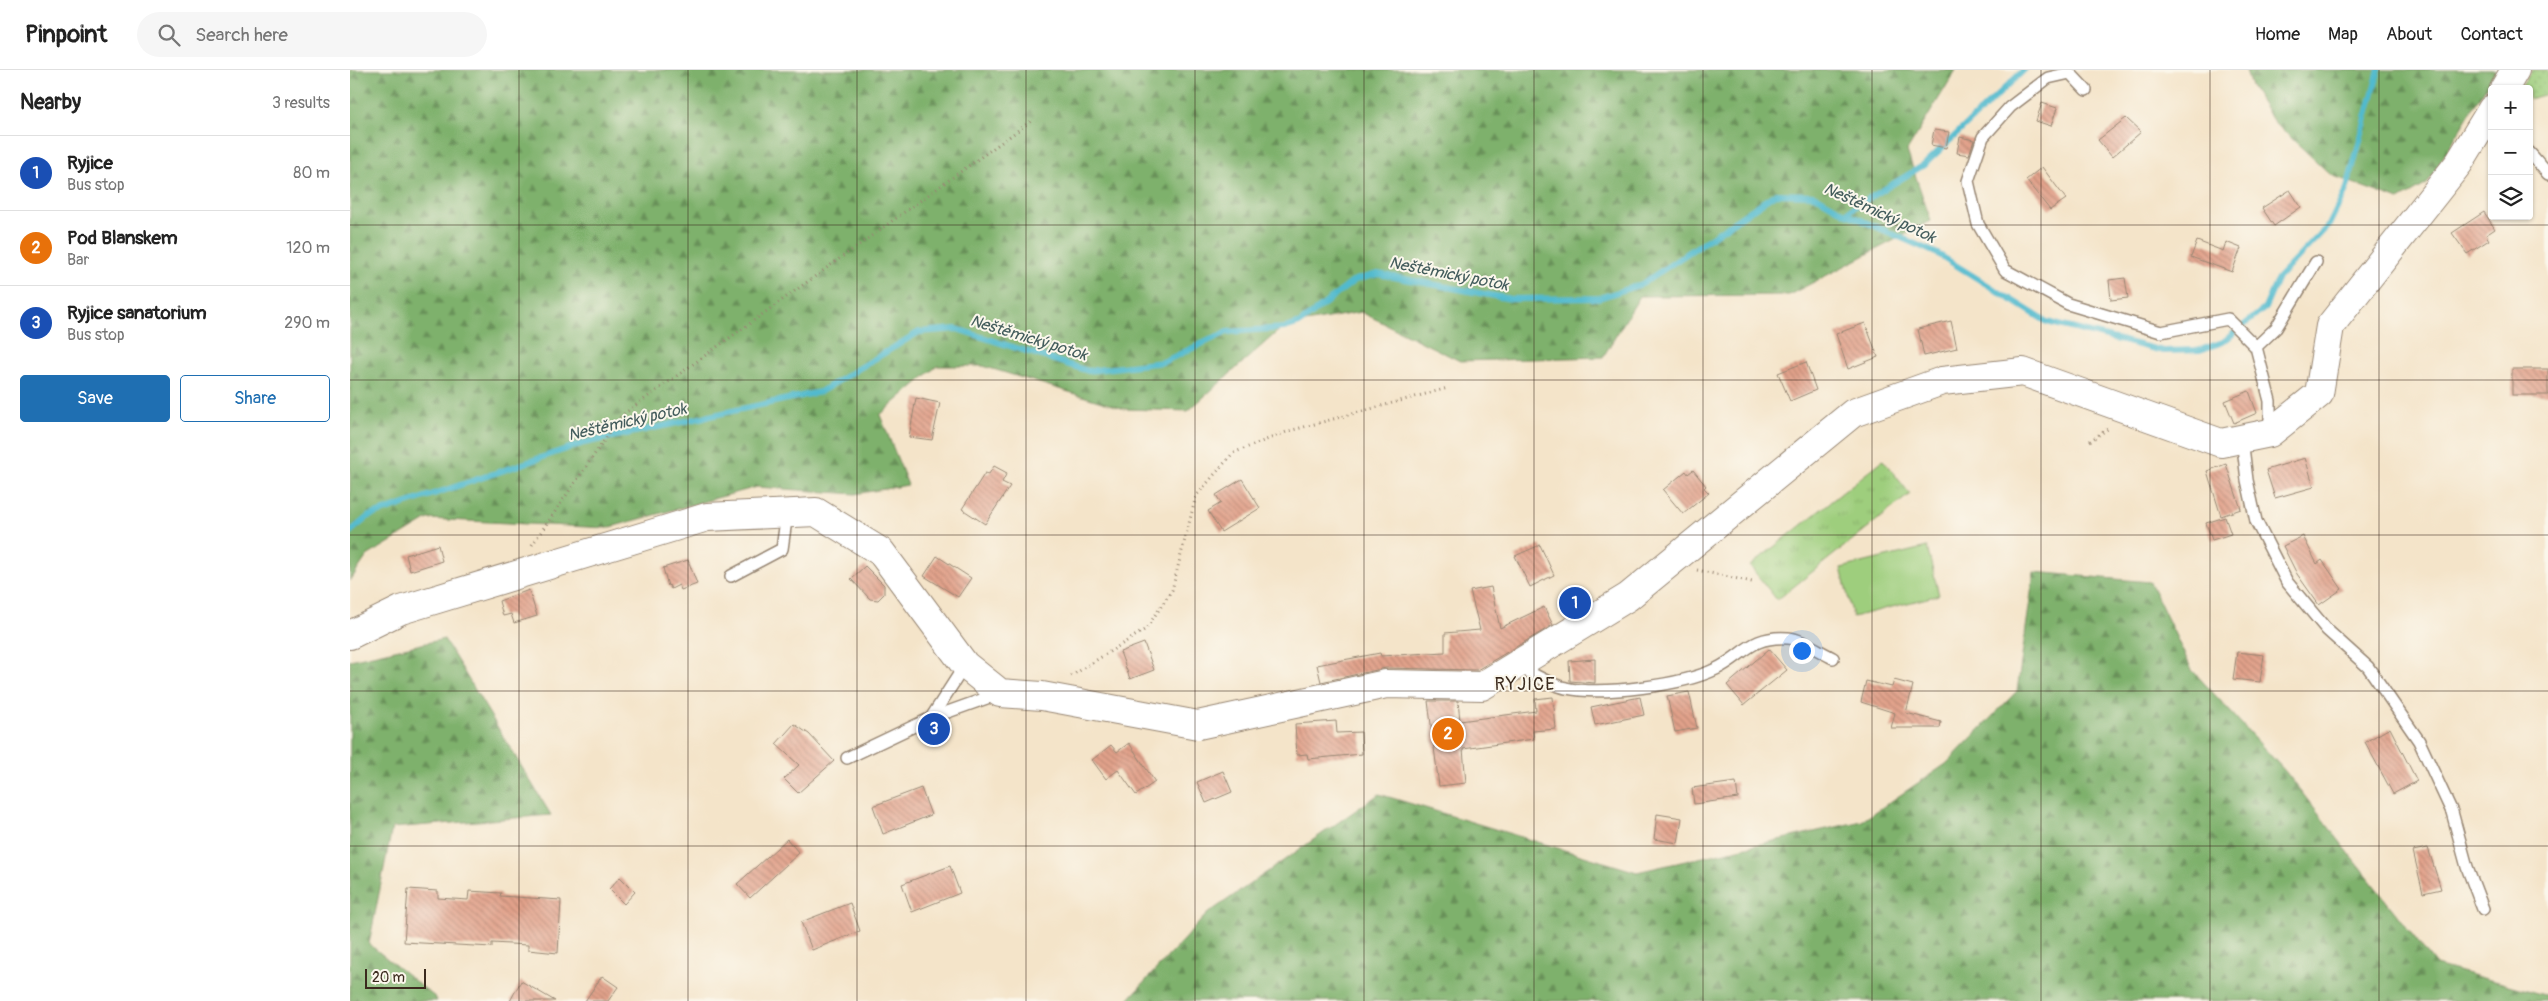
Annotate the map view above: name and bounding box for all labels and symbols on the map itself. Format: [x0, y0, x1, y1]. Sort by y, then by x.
water label: Neštěmický potok [1821, 178, 1940, 248]
water label: Neštěmický potok [1388, 253, 1511, 296]
water label: Neštěmický potok [968, 311, 1091, 366]
water label: Neštěmický potok [566, 398, 690, 445]
pin: 1 [1559, 584, 1591, 622]
your location [1789, 638, 1815, 664]
district label: RYJICE [1494, 673, 1556, 696]
pin: 3 [918, 710, 950, 748]
pin: 2 [1432, 715, 1464, 753]
scale bar [365, 966, 426, 989]

